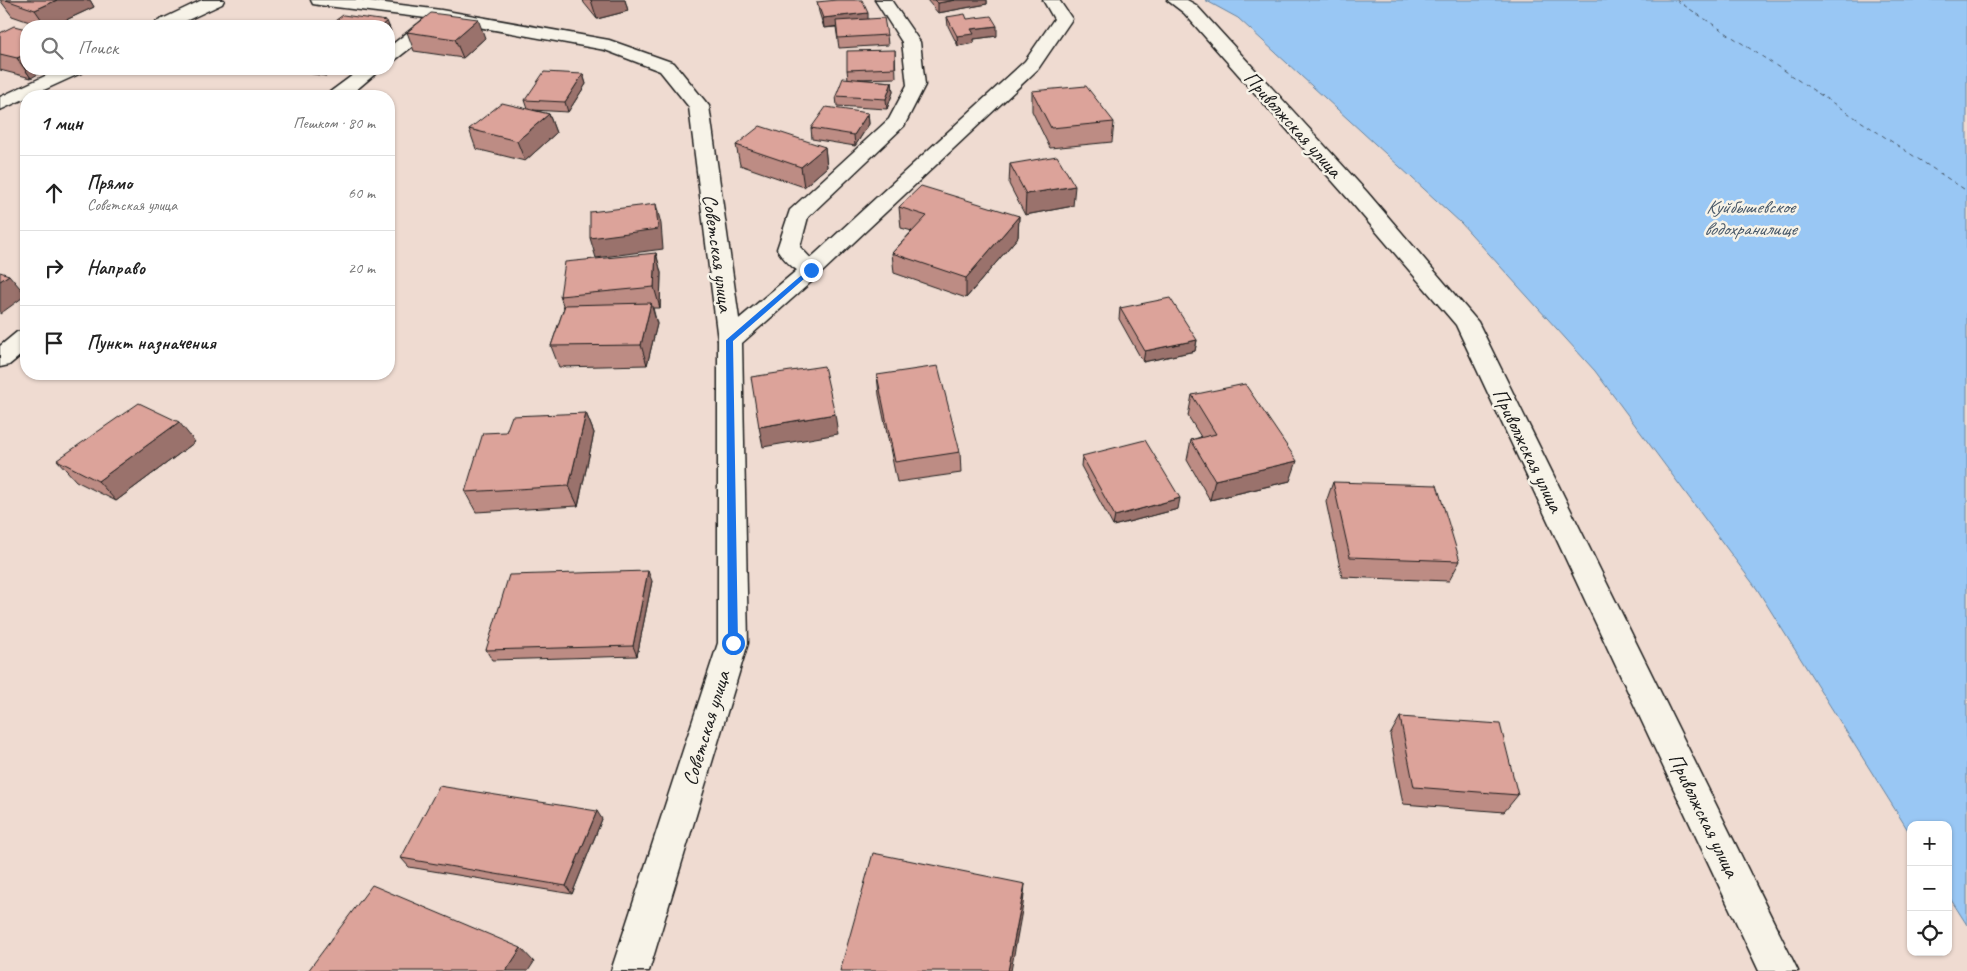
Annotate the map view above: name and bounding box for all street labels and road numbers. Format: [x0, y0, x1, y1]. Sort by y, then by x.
street label: Приволжская улица [1238, 65, 1349, 184]
street label: Советская улица [697, 193, 739, 315]
street label: Приволжская улица [1487, 384, 1570, 518]
street label: Советская улица [676, 666, 736, 788]
street label: Приволжская улица [1663, 749, 1746, 883]

